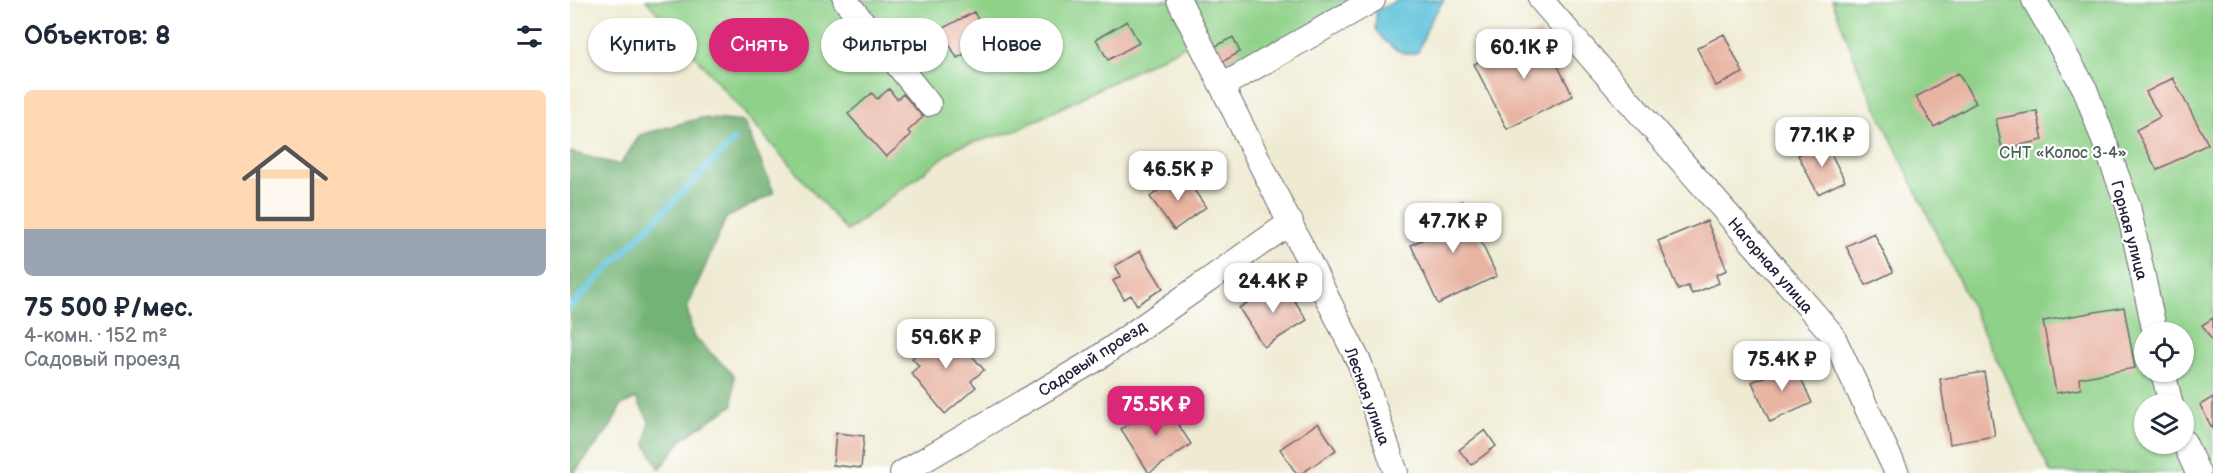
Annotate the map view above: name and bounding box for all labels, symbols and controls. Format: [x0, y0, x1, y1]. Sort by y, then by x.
chip: Купить [588, 18, 697, 72]
chip: Снять [709, 18, 809, 72]
chip: Фильтры [821, 18, 948, 72]
chip: Новое [960, 18, 1063, 72]
icon: filters [513, 20, 546, 53]
text: Объектов: 8 [24, 21, 171, 52]
pin: 60.1K ₽ [1469, 29, 1579, 80]
text: 60.1K ₽ [1490, 36, 1558, 60]
pin: 77.1K ₽ [1767, 117, 1877, 168]
text: 77.1K ₽ [1789, 124, 1855, 148]
icon: home [231, 129, 339, 237]
park label: СНТ «Колос 3-4» [1999, 144, 2127, 163]
pin: 46.5K ₽ [1123, 151, 1233, 202]
text: 46.5K ₽ [1143, 158, 1213, 182]
street label: Горная улица [2106, 179, 2151, 283]
pin: 47.7K ₽ [1398, 203, 1508, 254]
text: 47.7K ₽ [1419, 210, 1487, 234]
street label: Нагорная улица [1723, 214, 1817, 318]
pin: 24.4K ₽ [1218, 263, 1328, 314]
text: 24.4K ₽ [1238, 270, 1308, 294]
text: 75 500 ₽/мес. [24, 293, 193, 324]
street label: Садовый проезд [1035, 317, 1150, 401]
pin: 59.6K ₽ [891, 319, 1001, 370]
map controls [2134, 322, 2194, 454]
button: locate [2134, 322, 2194, 382]
text: 4-комн. · 152 m² [24, 324, 167, 348]
text: 59.6K ₽ [911, 326, 981, 350]
pin: 75.4K ₽ [1727, 341, 1837, 392]
street label: Лесная улица [1340, 344, 1393, 449]
text: Садовый проезд [24, 348, 180, 372]
text: 75.4K ₽ [1747, 348, 1817, 372]
pin: 75.5K ₽ [1101, 386, 1211, 437]
text: 75.5K ₽ [1121, 393, 1191, 417]
button: layers [2134, 394, 2194, 454]

